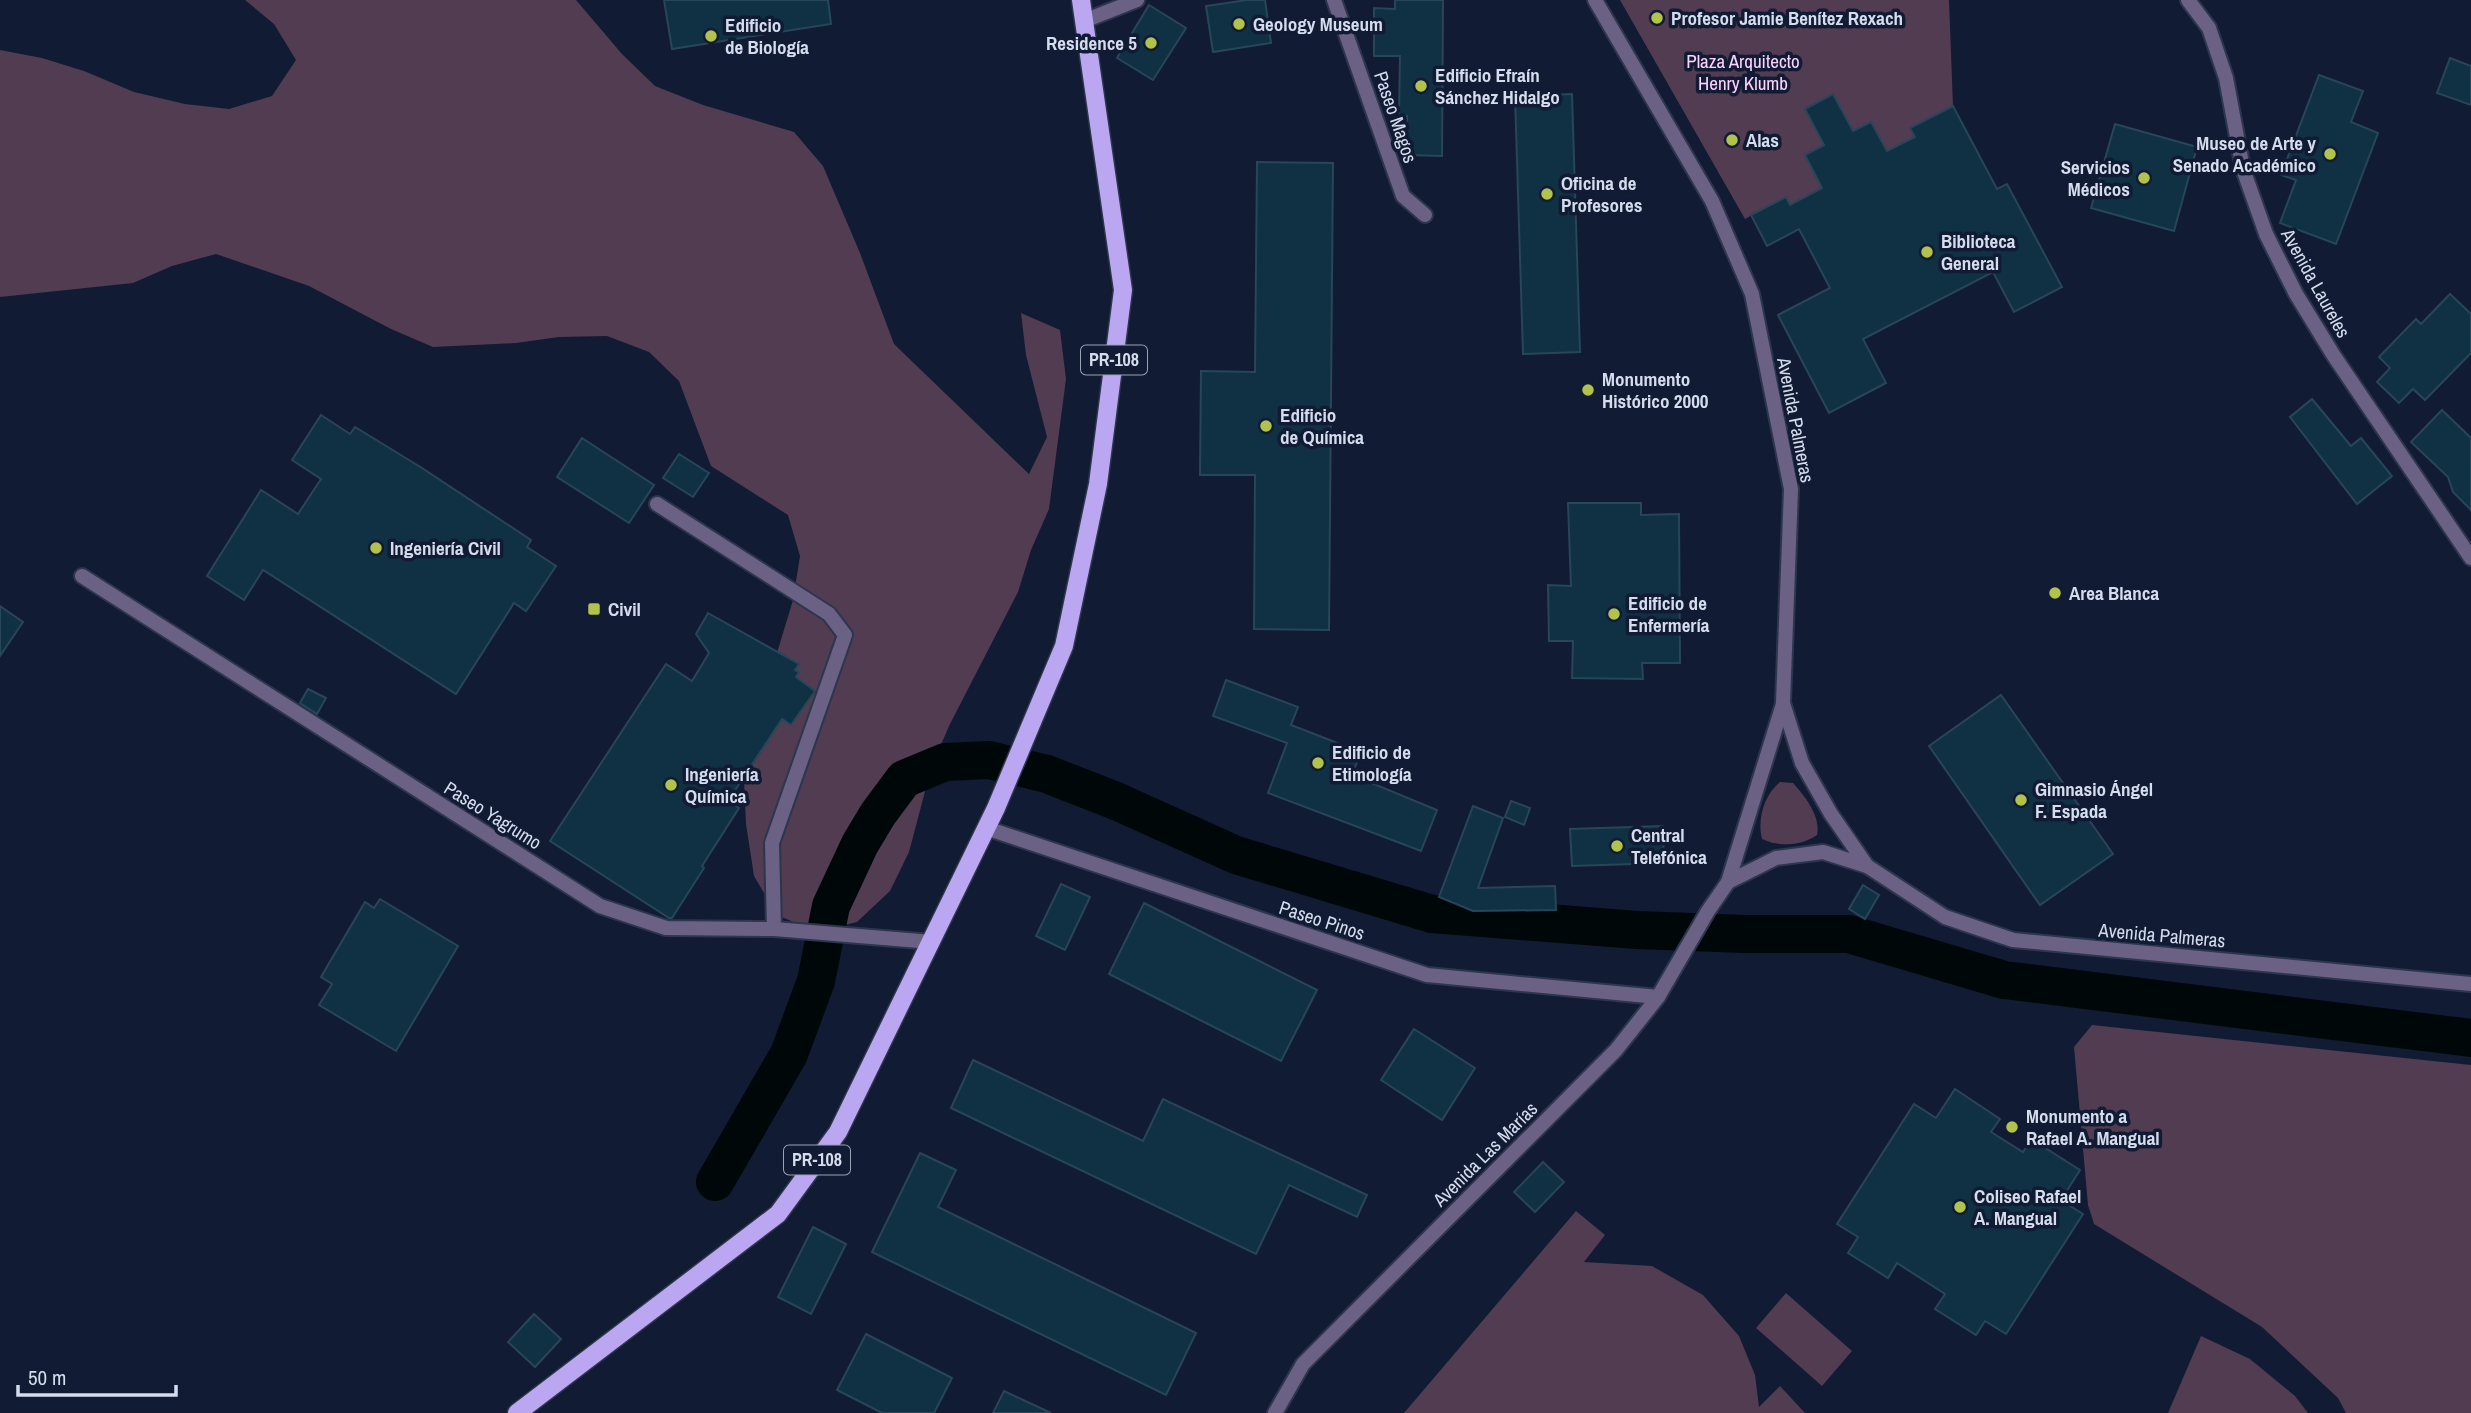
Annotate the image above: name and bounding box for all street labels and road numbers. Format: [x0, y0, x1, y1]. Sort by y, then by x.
street label: Paseo Magos [1368, 68, 1424, 166]
street label: Avenida Laureles [2275, 223, 2357, 342]
road number: PR-108 [1081, 346, 1147, 374]
street label: Avenida Palmeras [1771, 354, 1821, 485]
street label: Paseo Yagrumo [439, 775, 547, 855]
street label: Paseo Pinos [1276, 894, 1368, 946]
street label: Avenida Palmeras [2097, 916, 2227, 954]
street label: Avenida Las Marías [1426, 1096, 1543, 1213]
road number: PR-108 [784, 1146, 850, 1175]

